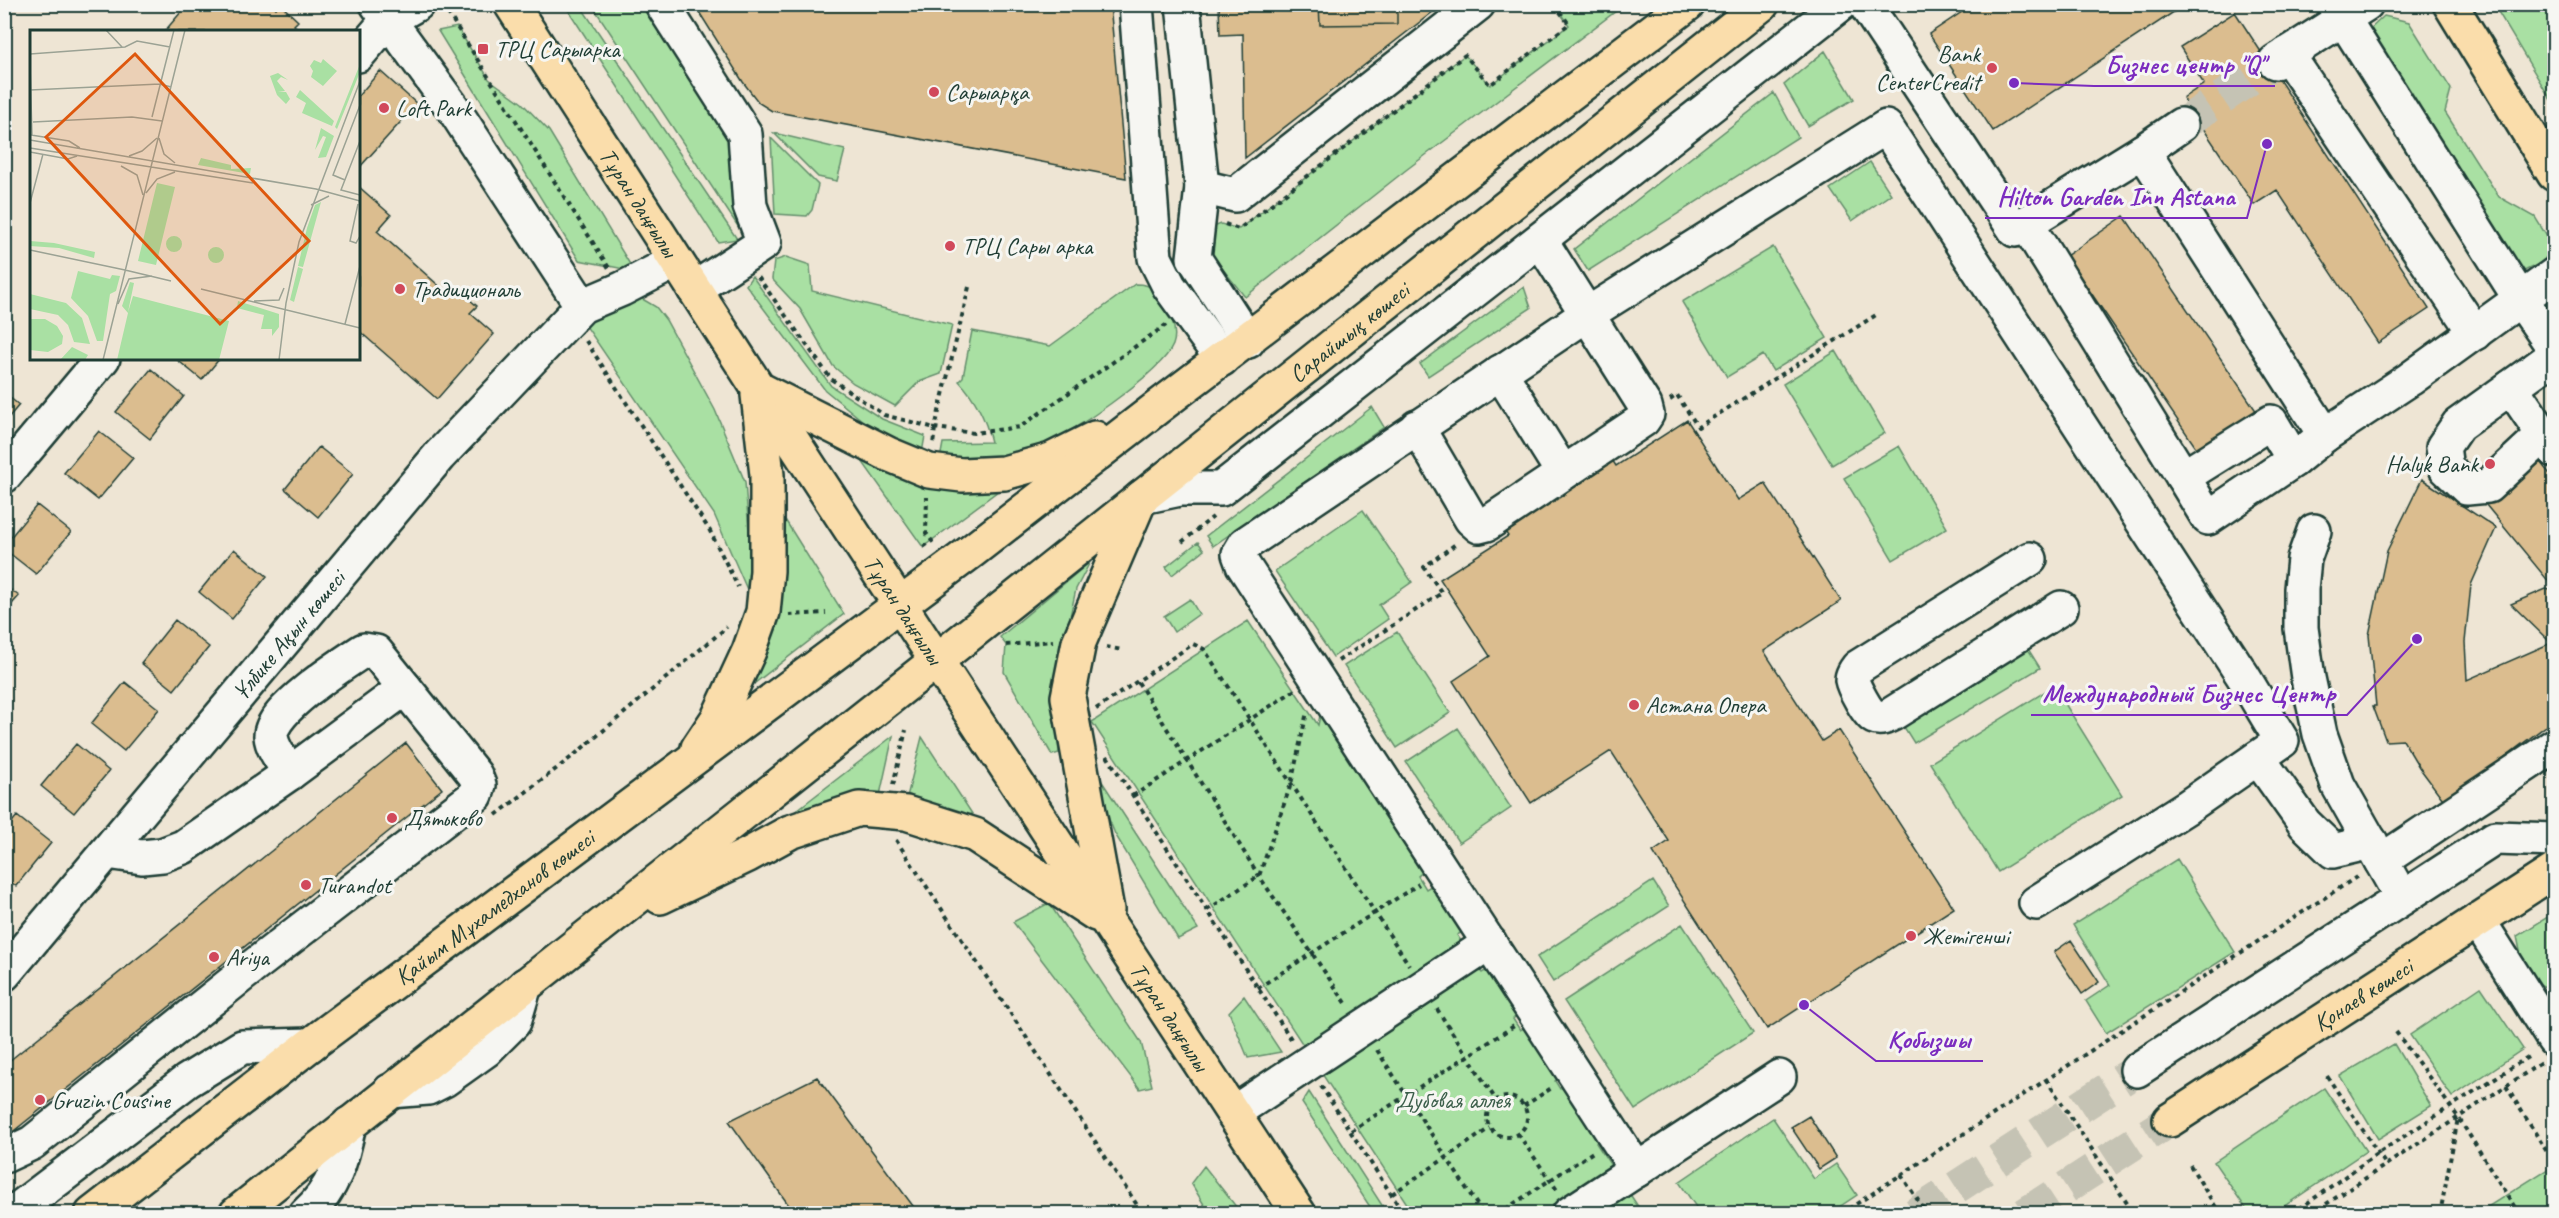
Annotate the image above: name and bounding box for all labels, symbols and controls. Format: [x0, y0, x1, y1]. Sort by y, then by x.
inset map [30, 30, 360, 360]
place label: ТРЦ Сарыарка [495, 34, 621, 64]
place label: Bank CenterCredit [1876, 39, 1983, 97]
marker: ТРЦ Сарыарка [476, 42, 490, 56]
callout: Бизнес центр "Q" [2094, 42, 2275, 86]
text: Бизнес центр "Q" [2105, 48, 2270, 81]
marker: Bank CenterCredit [1985, 61, 1999, 75]
place label: Сарыарқа [946, 77, 1030, 107]
marker: Сарыарқа [927, 85, 941, 99]
place label: Loft Park [396, 93, 474, 123]
marker: Loft Park [377, 101, 391, 115]
street label: Тұран даңғылы [593, 142, 686, 265]
callout: Hilton Garden Inn Astana [1985, 174, 2247, 218]
text: Hilton Garden Inn Astana [1997, 180, 2237, 213]
place label: ТРЦ Сары арка [962, 231, 1094, 261]
marker: ТРЦ Сары арка [943, 239, 957, 253]
place label: Традициональ [412, 274, 521, 304]
street label: Сарайшық көшесі [1283, 274, 1417, 389]
marker: Традициональ [393, 282, 407, 296]
place label: Halyk Bank [2386, 449, 2480, 479]
marker: Halyk Bank [2483, 457, 2497, 471]
street label: Тұран даңғылы [857, 550, 951, 672]
street label: Ұлбике Ақын көшесі [225, 562, 353, 707]
callout: Международный Бизнес Центр [2031, 671, 2347, 715]
text: Международный Бизнес Центр [2043, 677, 2337, 710]
place label: Астана Опера [1646, 690, 1767, 720]
marker: Астана Опера [1627, 698, 1641, 712]
place label: Дятьково [404, 803, 483, 833]
marker: Дятьково [385, 811, 399, 825]
street label: Қайым Мұхамедханов көшесі [389, 822, 602, 992]
place label: Turandot [318, 870, 393, 900]
marker: Turandot [299, 878, 313, 892]
place label: Жетігенші [1923, 921, 2012, 951]
marker: Жетігенші [1904, 929, 1918, 943]
place label: Ariya [226, 942, 270, 972]
marker: Ariya [207, 950, 221, 964]
street label: Қонаев көшесі [2308, 950, 2421, 1038]
street label: Тұран даңғылы [1123, 957, 1217, 1079]
callout: Қобызшы [1876, 1017, 1983, 1061]
text: Қобызшы [1888, 1023, 1973, 1056]
place label: Gruzin Cousine [52, 1085, 172, 1115]
park label: Дубовая аллея [1395, 1085, 1512, 1115]
marker: Gruzin Cousine [33, 1093, 47, 1107]

